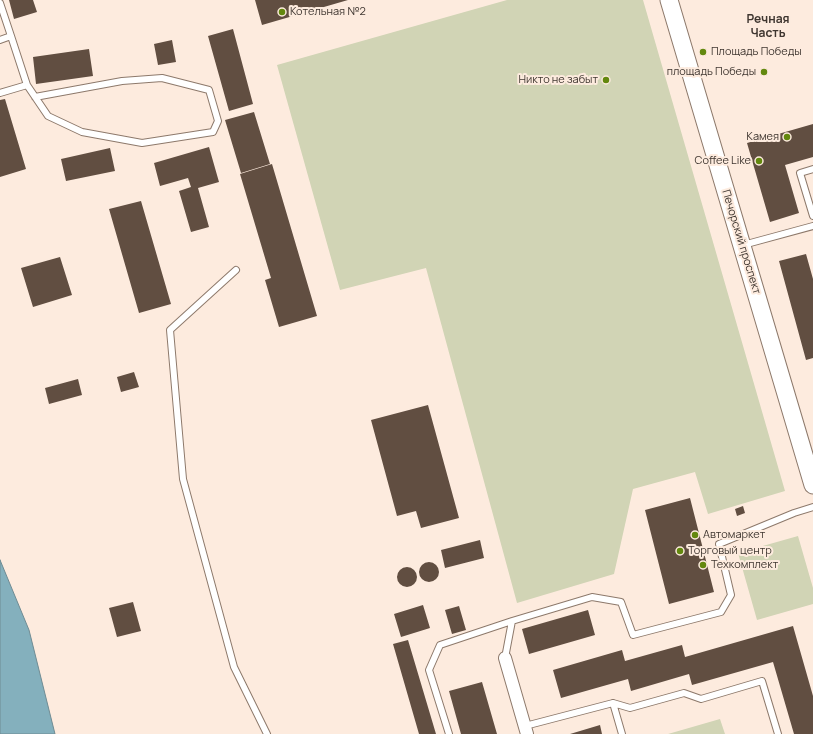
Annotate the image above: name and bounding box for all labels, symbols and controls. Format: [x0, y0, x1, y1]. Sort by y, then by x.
place label: Котельная №2 [290, 5, 366, 19]
marker: Котельная №2 [277, 7, 287, 17]
district label: Речная Часть [746, 13, 790, 41]
place label: Площадь Победы [711, 45, 802, 59]
marker: Площадь Победы [698, 47, 708, 57]
place label: площадь Победы [667, 65, 756, 79]
marker: площадь Победы [759, 67, 769, 77]
place label: Никто не забыт [518, 73, 598, 87]
marker: Никто не забыт [601, 75, 611, 85]
place label: Камея [746, 130, 779, 144]
marker: Камея [782, 132, 792, 142]
place label: Coffee Like [695, 154, 751, 168]
marker: Coffee Like [754, 156, 764, 166]
street label: Печорский проспект [719, 188, 763, 296]
place label: Автомаркет [703, 528, 765, 542]
marker: Автомаркет [690, 530, 700, 540]
place label: Торговый центр [688, 544, 772, 558]
marker: Торговый центр [675, 546, 685, 556]
place label: Техкомплект [711, 558, 778, 572]
marker: Техкомплект [698, 560, 708, 570]

